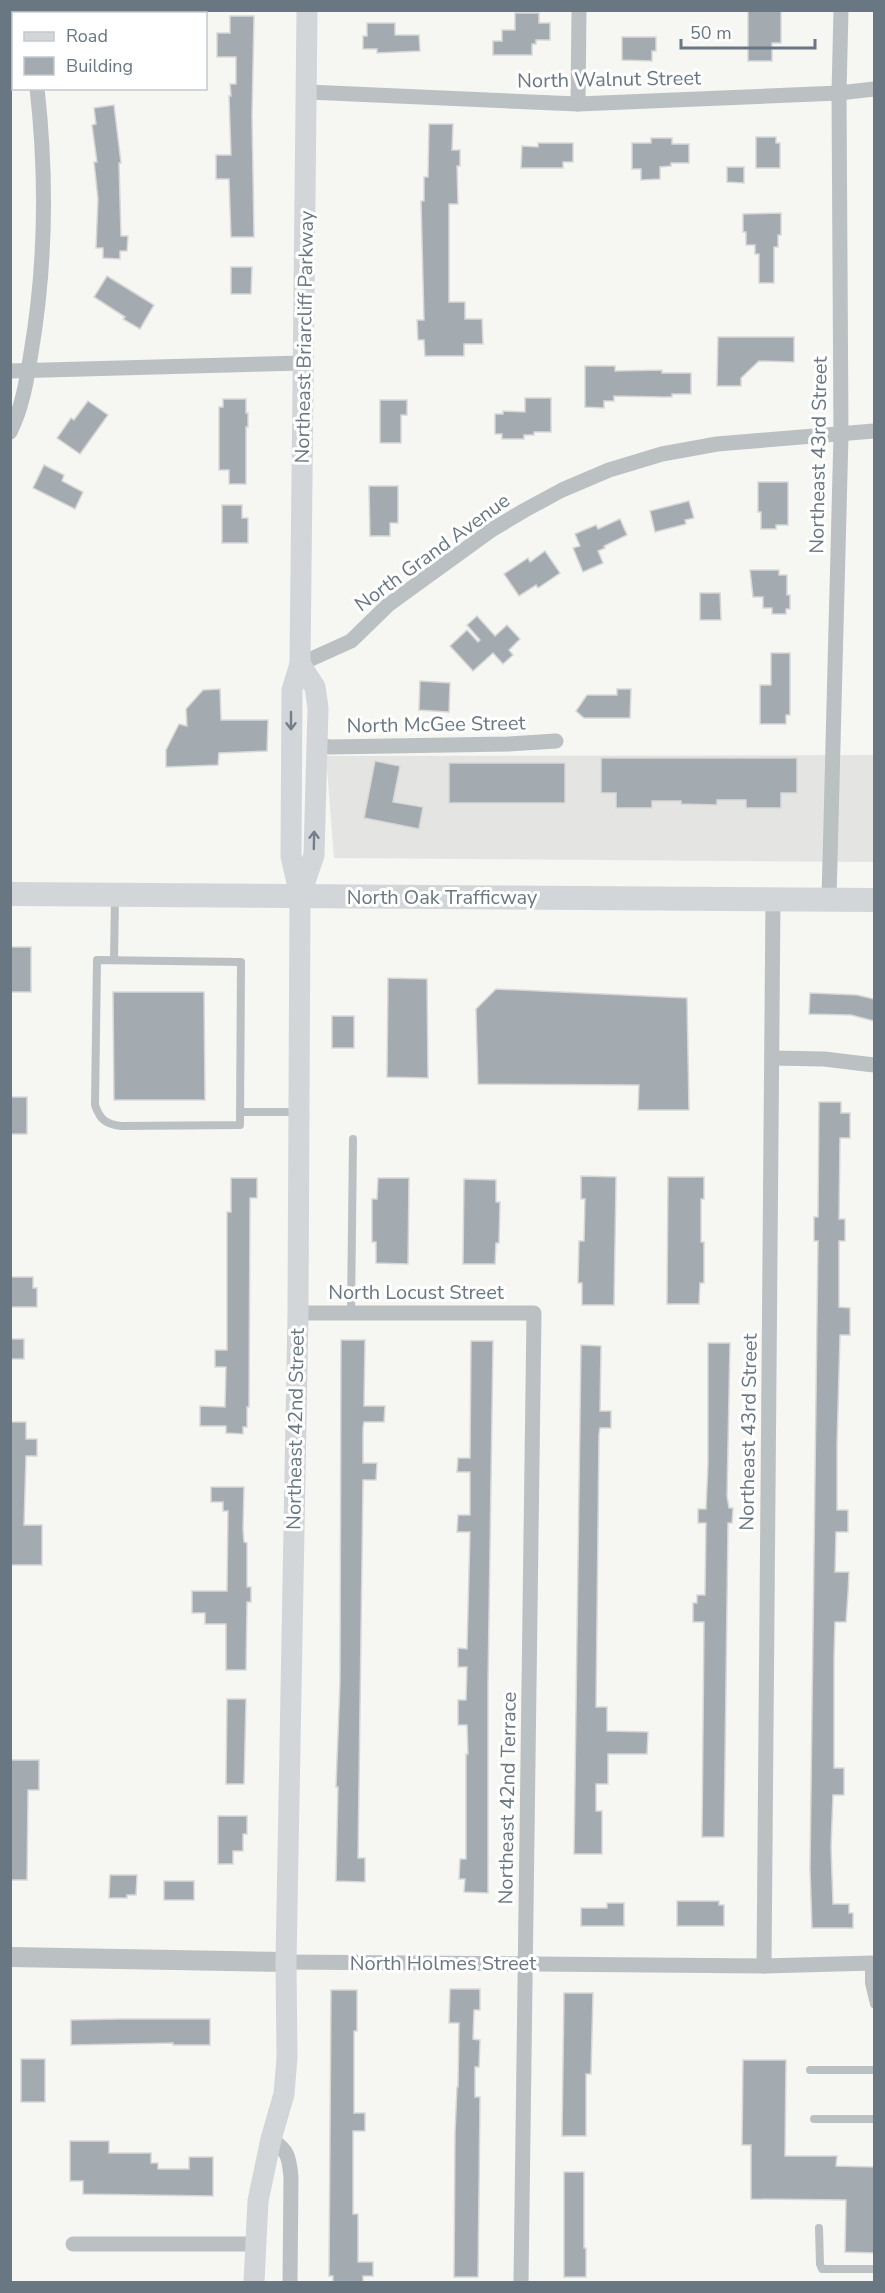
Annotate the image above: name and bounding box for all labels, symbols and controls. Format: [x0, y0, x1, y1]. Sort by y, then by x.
legend [12, 12, 207, 90]
scale bar [681, 12, 814, 50]
text: 50 m [690, 21, 732, 45]
text: Road [66, 24, 108, 48]
text: Building [66, 54, 133, 78]
street label: North Walnut Street [517, 64, 702, 95]
street label: Northeast Briarcliff Parkway [289, 210, 320, 464]
street label: Northeast 43rd Street [803, 355, 834, 554]
street label: North Grand Avenue [349, 487, 515, 618]
street label: North McGee Street [346, 709, 527, 740]
one-way arrow [286, 710, 297, 730]
one-way arrow [309, 830, 320, 850]
street label: North Oak Trafficway [347, 884, 538, 911]
street label: North Locust Street [328, 1279, 505, 1306]
street label: Northeast 42nd Street [280, 1327, 311, 1530]
street label: Northeast 43rd Street [733, 1332, 764, 1531]
street label: Northeast 42nd Terrace [492, 1691, 523, 1905]
street label: North Holmes Street [350, 1950, 537, 1977]

